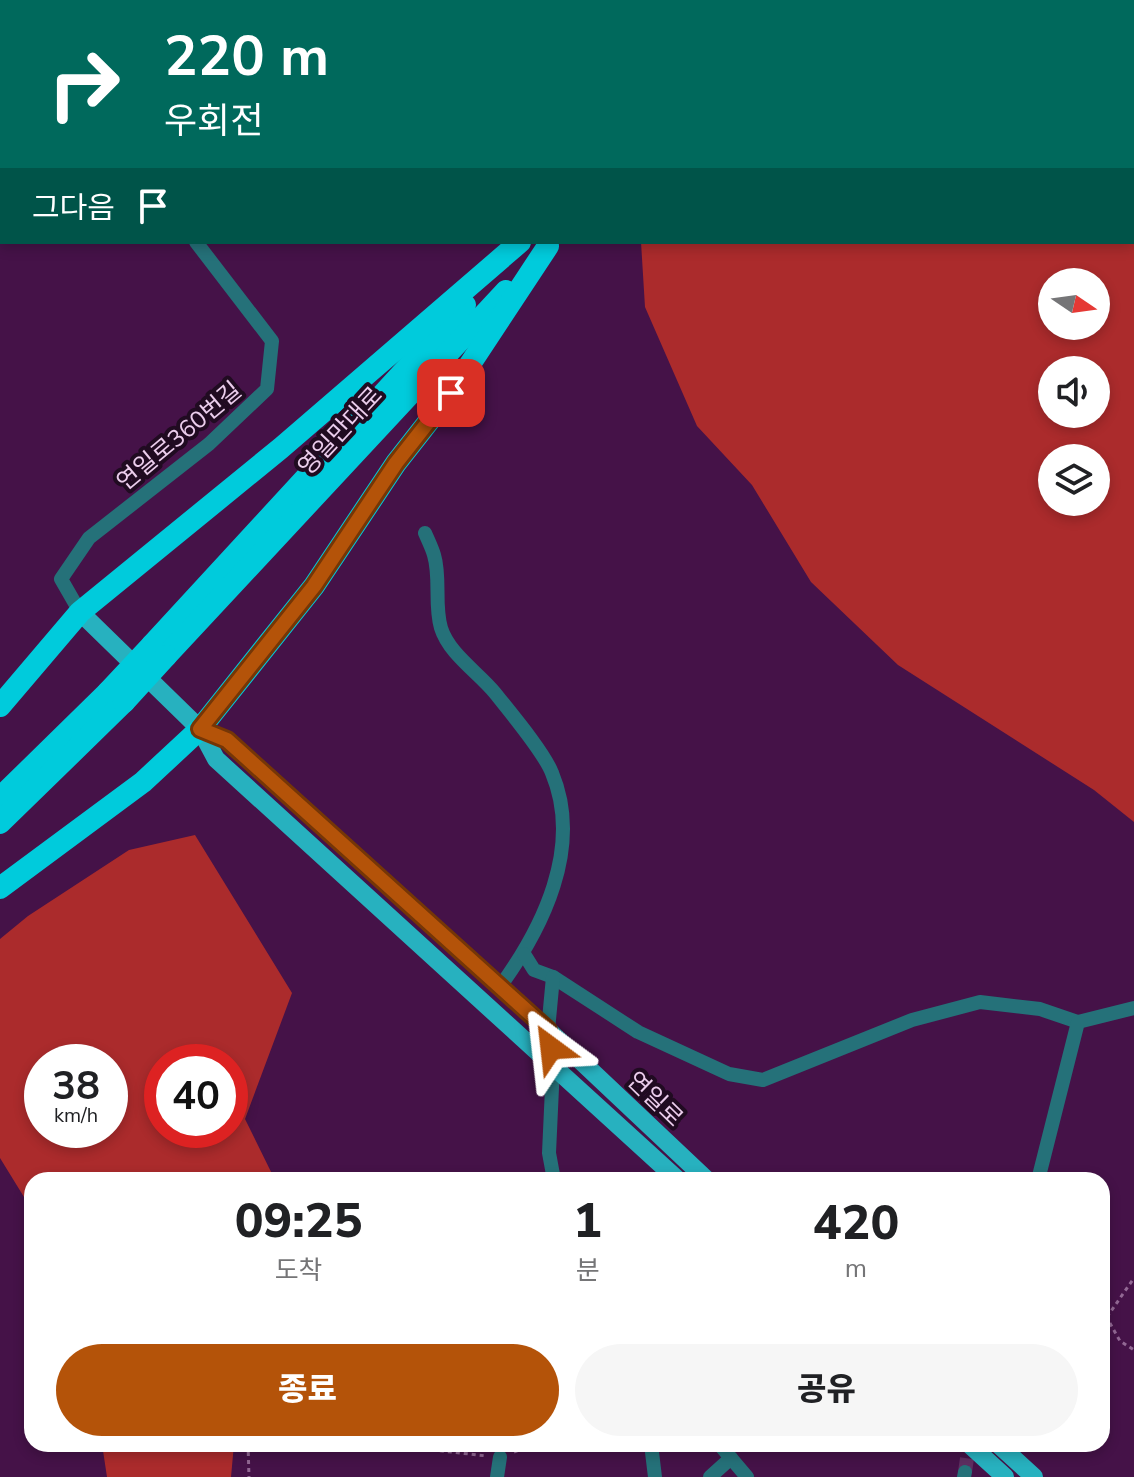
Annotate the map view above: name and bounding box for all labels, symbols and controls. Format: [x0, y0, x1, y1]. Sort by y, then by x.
text: 220 m [164, 18, 329, 95]
icon: right [32, 32, 136, 136]
text: 우회전 [164, 97, 263, 146]
icon: arrive [131, 184, 175, 228]
text: 그다음 [32, 188, 115, 229]
north arrow [1038, 268, 1110, 340]
map controls [1038, 268, 1110, 516]
button: sound [1038, 356, 1110, 428]
pin [417, 359, 485, 427]
icon: arrive [429, 371, 473, 415]
street label: 연일로360번길 [110, 374, 248, 498]
street label: 영일만대로 [291, 380, 389, 482]
button: layers [1038, 444, 1110, 516]
position arrow [509, 1006, 593, 1090]
speed limit sign: 40 [144, 1044, 248, 1148]
text: 38 [52, 1059, 100, 1113]
street label: 연일로 [620, 1064, 690, 1134]
text: km/h [54, 1102, 98, 1129]
text: 09:25 [235, 1188, 362, 1254]
text: 1 [573, 1188, 602, 1254]
text: 420 [813, 1190, 899, 1256]
text: m [845, 1251, 867, 1286]
text: 도착 [275, 1253, 323, 1288]
text: 분 [576, 1253, 600, 1288]
button: 종료 [56, 1344, 559, 1436]
button: 공유 [575, 1344, 1078, 1436]

